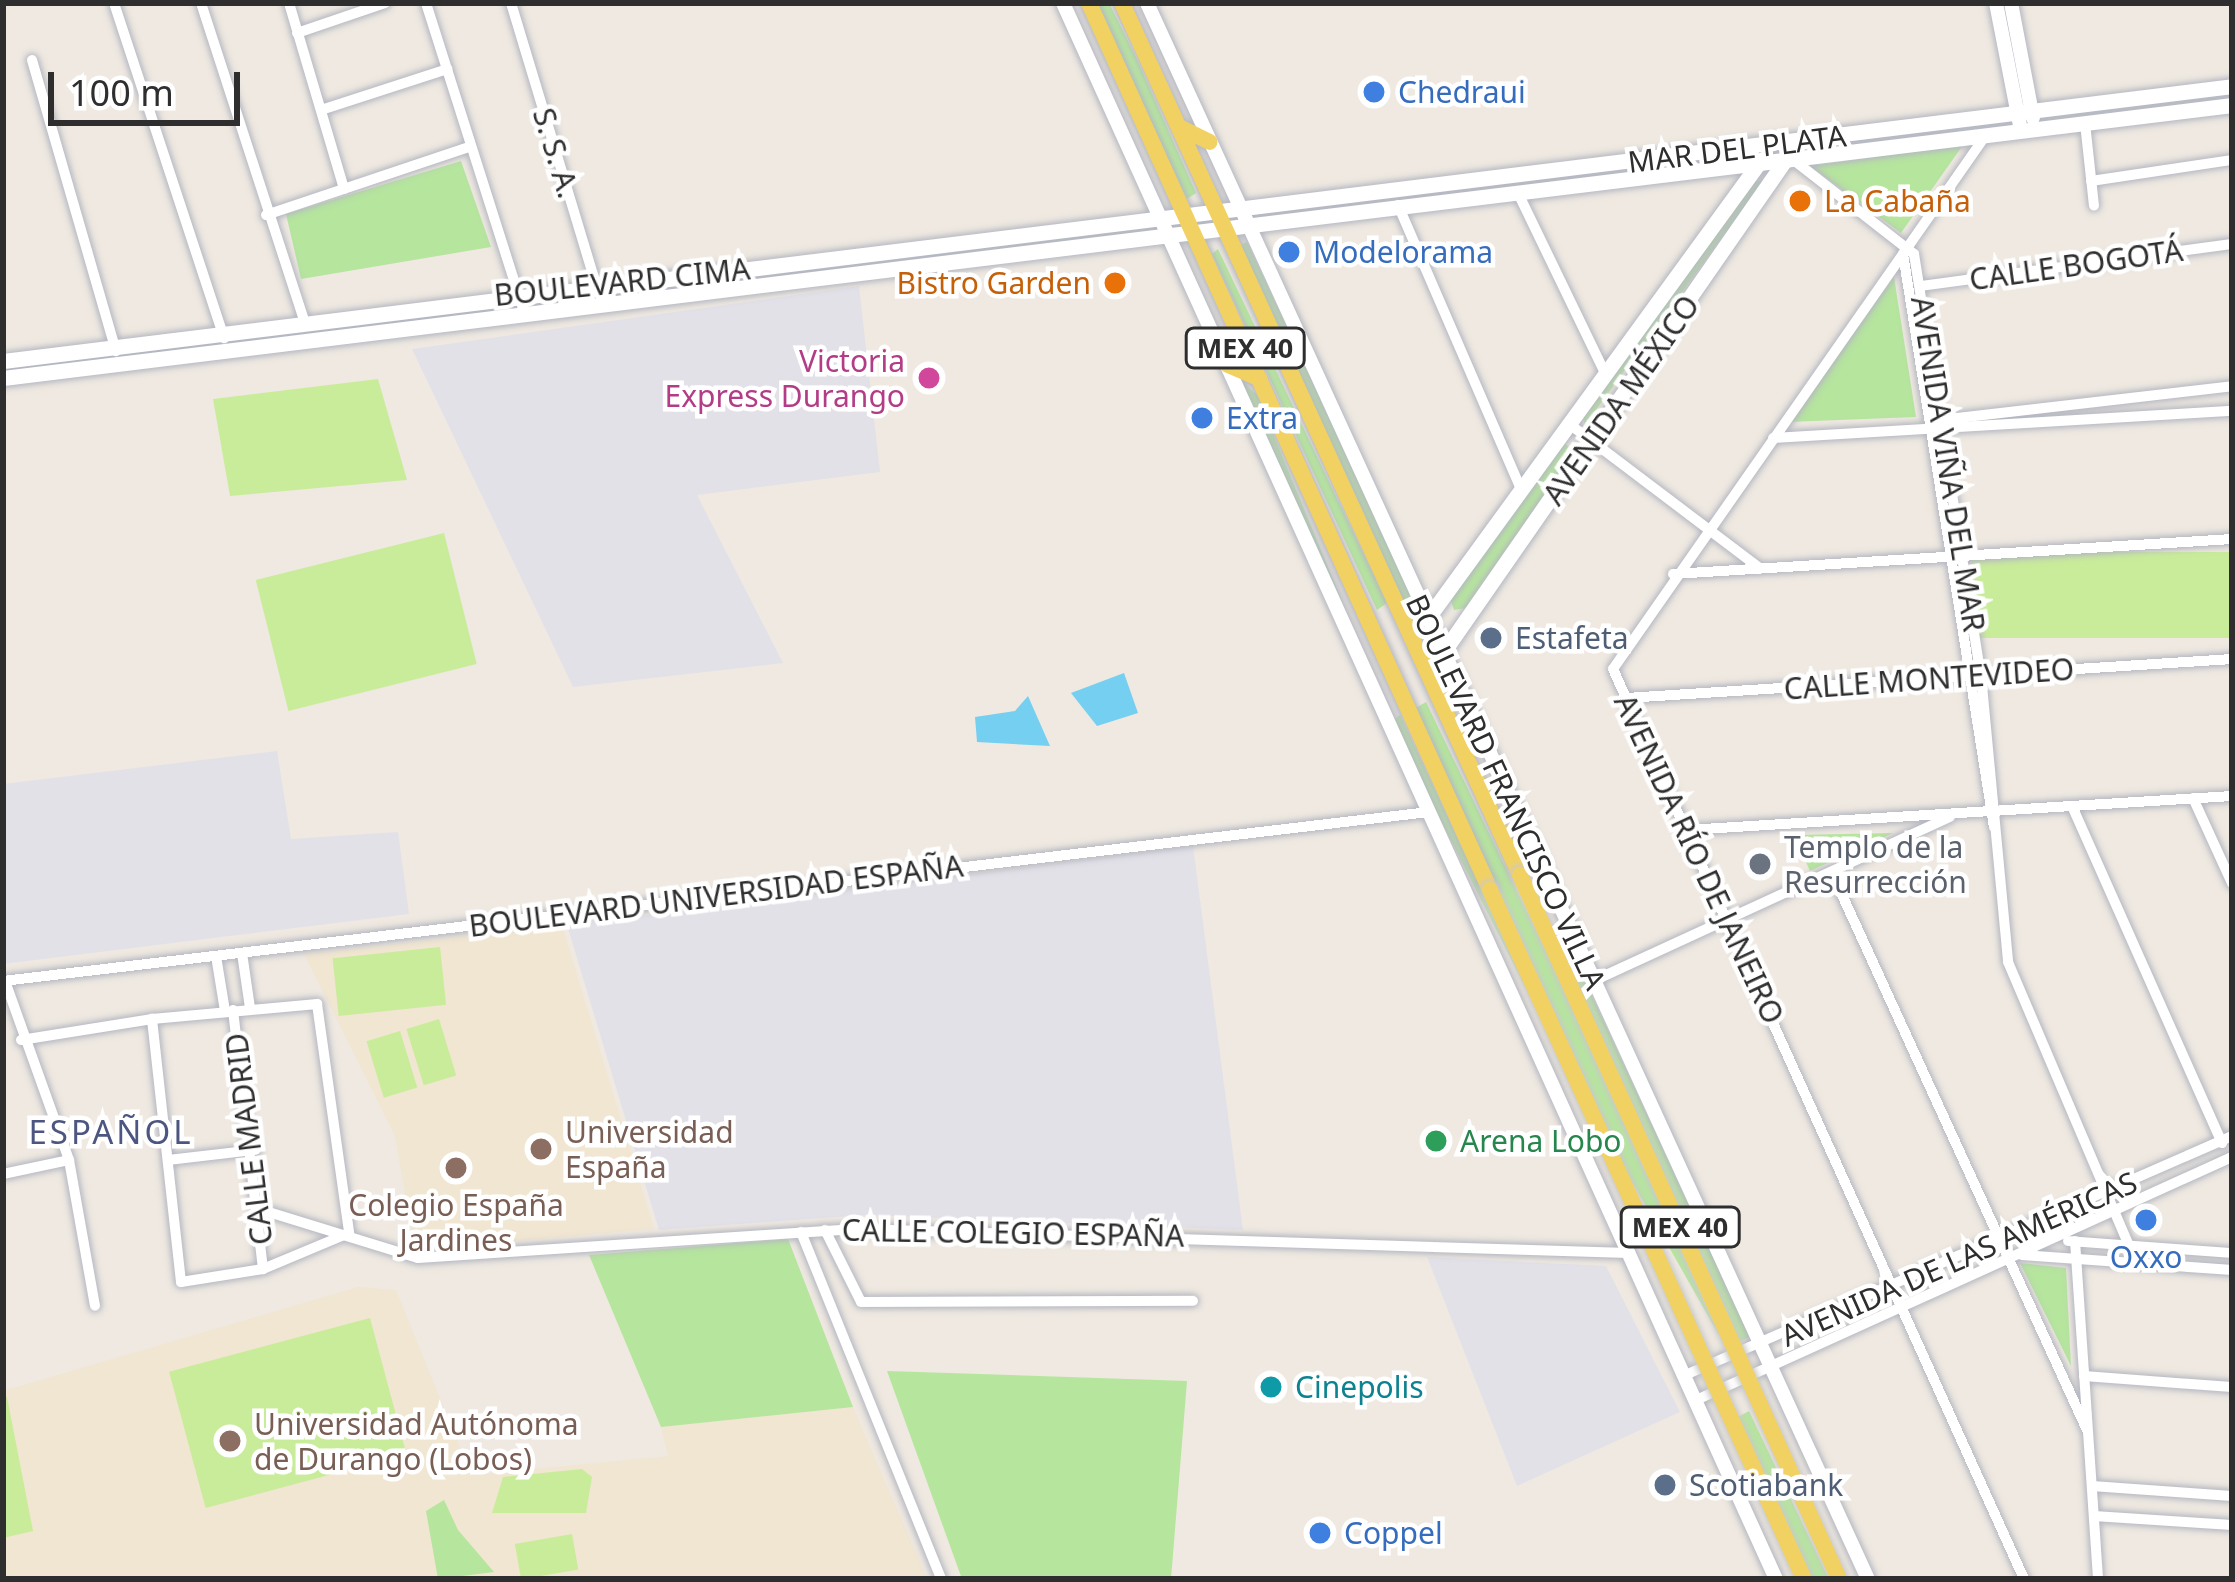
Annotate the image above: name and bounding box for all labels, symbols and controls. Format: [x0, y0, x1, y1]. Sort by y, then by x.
scale bar [54, 48, 246, 122]
text: 100 m [69, 68, 174, 117]
place label: Chedraui [1398, 74, 1526, 110]
marker: Chedraui [1361, 79, 1387, 105]
street label: S. S. A. [525, 104, 587, 202]
street label: MAR DEL PLATA [1626, 118, 1848, 180]
place label: La Cabaña [1824, 183, 1971, 219]
marker: La Cabaña [1787, 188, 1813, 214]
street label: CALLE BOGOTÁ [1967, 232, 2185, 298]
place label: Modelorama [1313, 234, 1493, 270]
marker: Modelorama [1276, 239, 1302, 265]
street label: BOULEVARD CIMA [492, 251, 752, 313]
place label: Bistro Garden [896, 265, 1091, 301]
marker: Bistro Garden [1102, 270, 1128, 296]
street label: AVENIDA MÉXICO [1535, 288, 1707, 512]
street label: AVENIDA VIÑA DEL MAR [1904, 294, 1992, 634]
road number: MEX 40 [1182, 327, 1308, 369]
place label: Victoria Express Durango [665, 343, 905, 413]
marker: Victoria Express Durango [916, 365, 942, 391]
place label: Extra [1226, 400, 1298, 436]
marker: Extra [1189, 405, 1215, 431]
street label: BOULEVARD FRANCISCO VILLA [1398, 589, 1614, 995]
place label: Estafeta [1515, 620, 1629, 656]
marker: Estafeta [1478, 625, 1504, 651]
street label: CALLE MONTEVIDEO [1783, 651, 2075, 707]
street label: AVENIDA RÍO DE JANEIRO [1607, 689, 1791, 1029]
place label: Templo de la Resurrección [1784, 829, 1967, 900]
street label: BOULEVARD UNIVERSIDAD ESPAÑA [467, 848, 965, 944]
marker: Templo de la Resurrección [1747, 851, 1773, 877]
street label: CALLE MADRID [218, 1031, 280, 1247]
district label: ESPAÑOL [28, 1112, 194, 1152]
place label: Universidad España [565, 1114, 734, 1184]
place label: Arena Lobo [1460, 1123, 1622, 1159]
marker: Arena Lobo [1423, 1128, 1449, 1154]
marker: Universidad España [528, 1136, 554, 1162]
marker: Colegio España Jardines [443, 1155, 469, 1181]
street label: AVENIDA DE LAS AMÉRICAS [1775, 1164, 2143, 1354]
place label: Colegio España Jardines [348, 1187, 564, 1258]
road number: MEX 40 [1617, 1206, 1743, 1248]
marker: Oxxo [2133, 1207, 2159, 1233]
street label: CALLE COLEGIO ESPAÑA [842, 1212, 1184, 1254]
place label: Oxxo [2110, 1239, 2182, 1275]
place label: Cinepolis [1295, 1369, 1424, 1405]
marker: Cinepolis [1258, 1374, 1284, 1400]
place label: Universidad Autónoma de Durango (Lobos) [254, 1406, 579, 1476]
marker: Universidad Autónoma de Durango (Lobos) [217, 1428, 243, 1454]
place label: Scotiabank [1689, 1467, 1843, 1503]
marker: Scotiabank [1652, 1472, 1678, 1498]
place label: Coppel [1344, 1515, 1443, 1551]
marker: Coppel [1307, 1520, 1333, 1546]

